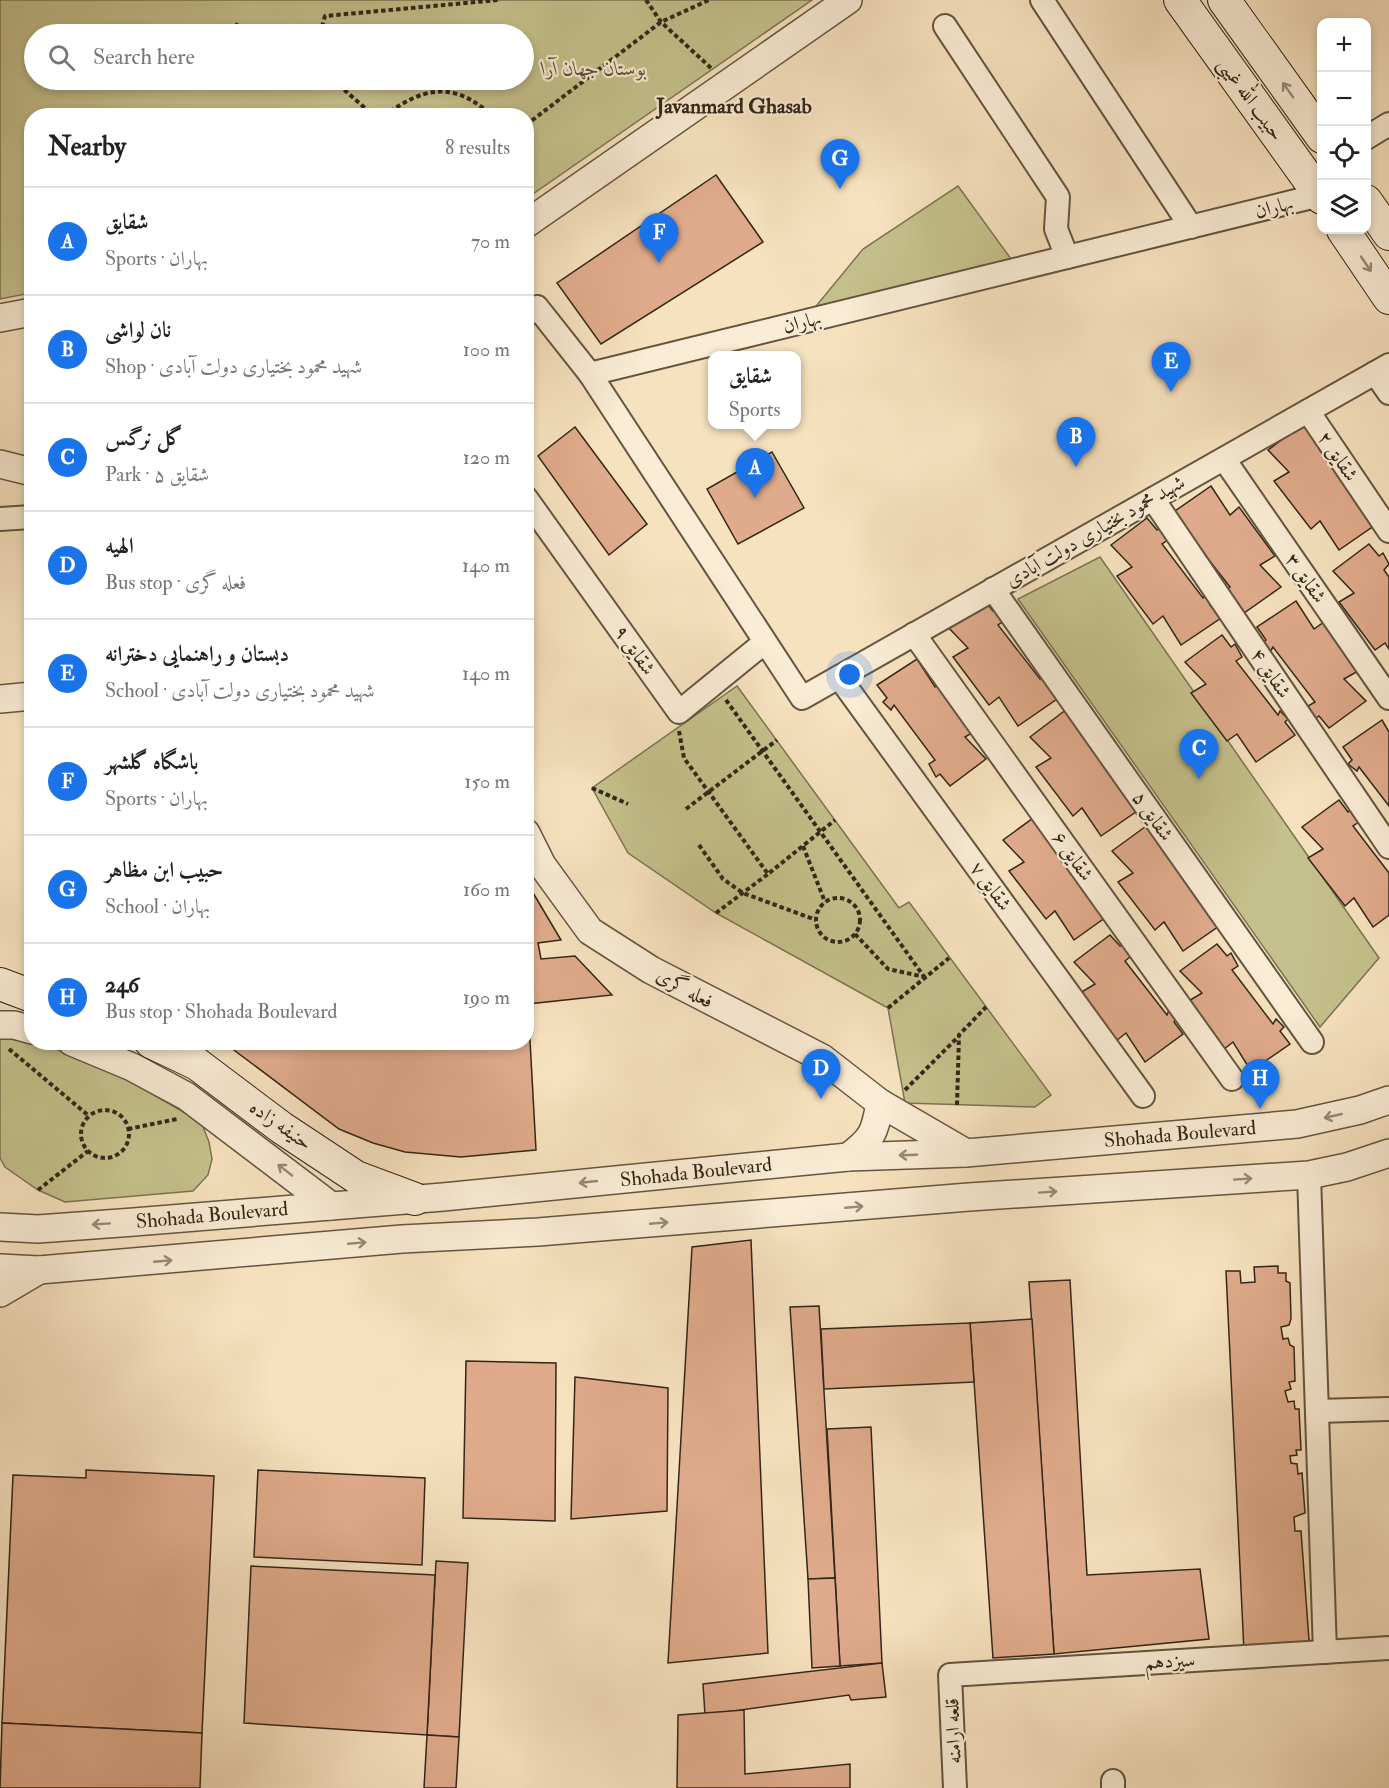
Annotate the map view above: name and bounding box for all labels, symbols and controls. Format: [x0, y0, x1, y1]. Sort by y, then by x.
map controls [1317, 18, 1371, 234]
button: + [1317, 18, 1371, 72]
search box [24, 24, 534, 90]
icon: search [45, 41, 78, 74]
text: Search here [93, 43, 195, 71]
street label: حبیب الله غیبی [1209, 51, 1292, 148]
park label: بوستان جهان آرا [541, 56, 647, 81]
button: − [1317, 72, 1371, 126]
one-way arrow [1282, 82, 1294, 98]
district label: Javanmard Ghasab [655, 93, 812, 120]
button: locate [1317, 126, 1371, 180]
text: Nearby [48, 131, 126, 163]
text: 8 results [445, 135, 510, 160]
pin: G [820, 140, 860, 189]
button: layers [1317, 180, 1371, 234]
street label: بهاران [1252, 190, 1296, 224]
text: شقایق [105, 208, 148, 236]
pin: F [640, 214, 678, 263]
text: A [61, 229, 74, 254]
text: 70 m [471, 229, 510, 254]
text: Sports · بهاران [105, 246, 208, 271]
one-way arrow [1360, 255, 1372, 271]
street label: بهاران [780, 305, 824, 339]
text: نان لواشی [105, 316, 171, 344]
text: B [61, 337, 74, 362]
text: 100 m [463, 337, 510, 362]
pin: E [1152, 342, 1190, 392]
popup [708, 351, 801, 429]
text: Shop · شهید محمود بختیاری دولت آبادی [105, 354, 362, 379]
text: شقایق [729, 362, 772, 390]
text: Sports [729, 397, 780, 422]
pin: B [1056, 418, 1096, 467]
text: گل نرگس [105, 424, 183, 452]
street label: شقایق ۲ [1312, 426, 1364, 486]
text: C [60, 445, 75, 470]
text: 120 m [463, 445, 510, 470]
pin: A [736, 448, 774, 498]
text: Park · شقایق ۵ [105, 462, 209, 487]
street label: شهید محمود بختیاری دولت آبادی [1001, 469, 1189, 593]
text: الهیه [105, 532, 134, 560]
street label: شقایق ۳ [1280, 548, 1332, 608]
text: D [59, 553, 76, 578]
text: 140 m [462, 553, 510, 578]
text: Bus stop · فعله گری [105, 570, 246, 595]
street label: شقایق ۹ [609, 620, 661, 680]
text: دبستان و راهنمایی دخترانه [105, 640, 289, 668]
street label: شقایق ۴ [1245, 643, 1297, 703]
your location [835, 660, 864, 689]
text: E [60, 661, 75, 686]
text: 140 m [462, 661, 510, 686]
text: School · شهید محمود بختیاری دولت آبادی [105, 678, 375, 703]
pin: C [1180, 730, 1218, 779]
text: باشگاه گلشهر [105, 748, 198, 776]
text: F [61, 769, 74, 794]
text: 150 m [464, 769, 510, 794]
text: Sports · بهاران [105, 786, 208, 811]
street label: شقایق ۵ [1127, 786, 1179, 846]
street label: شقایق ۶ [1047, 826, 1099, 886]
text: حبیب ابن مظاهر [105, 856, 223, 884]
street label: شقایق ۷ [965, 856, 1017, 916]
text: G [59, 877, 76, 902]
text: 160 m [463, 877, 510, 902]
text: School · بهاران [105, 894, 210, 919]
street label: فعله گری [652, 961, 718, 1014]
text: 246 [105, 971, 139, 999]
text: H [59, 985, 76, 1010]
text: 190 m [463, 985, 510, 1010]
text: Bus stop · Shohada Boulevard [105, 999, 337, 1024]
pin: D [802, 1050, 840, 1099]
pin: H [1240, 1060, 1280, 1109]
street label: حنیفه زاده [245, 1094, 317, 1156]
one-way arrow [1324, 1111, 1343, 1122]
street label: Shohada Boulevard [1103, 1115, 1257, 1153]
one-way arrow [898, 1149, 918, 1160]
street label: Shohada Boulevard [619, 1152, 773, 1192]
one-way arrow [277, 1163, 293, 1176]
one-way arrow [1232, 1174, 1252, 1185]
one-way arrow [579, 1177, 598, 1188]
one-way arrow [1038, 1186, 1057, 1197]
street label: Shohada Boulevard [135, 1196, 289, 1234]
one-way arrow [843, 1201, 863, 1212]
one-way arrow [649, 1217, 669, 1228]
one-way arrow [91, 1219, 111, 1230]
one-way arrow [347, 1237, 367, 1248]
one-way arrow [153, 1255, 173, 1266]
street label: سیزدهم [1144, 1647, 1196, 1681]
street label: قلعه ارامنه [939, 1698, 967, 1764]

